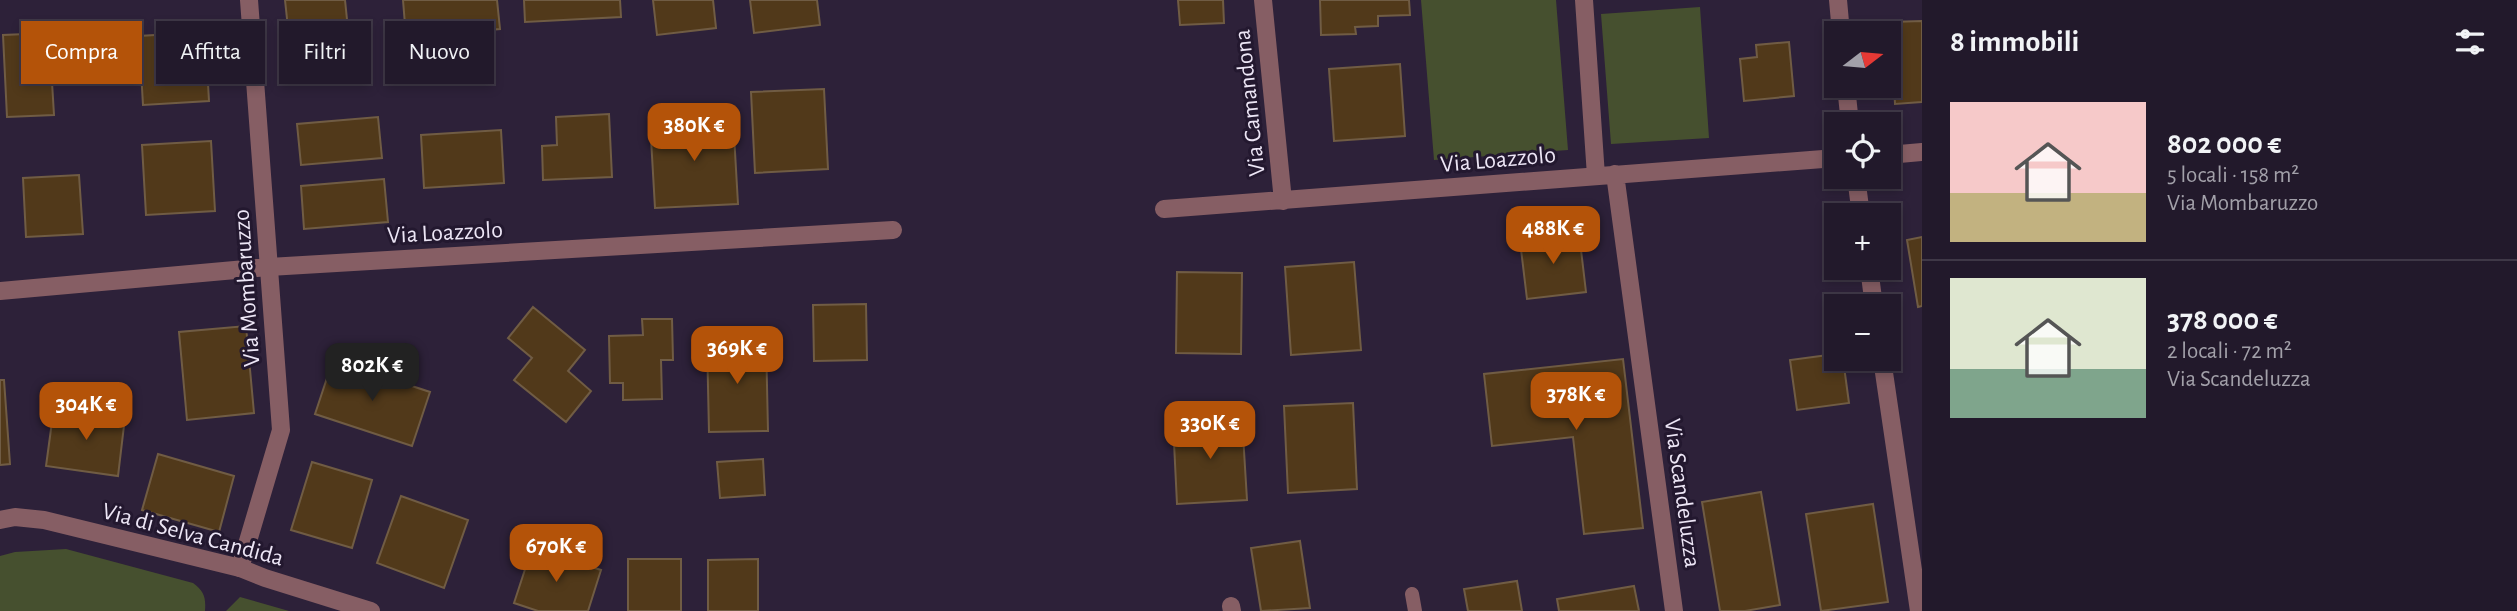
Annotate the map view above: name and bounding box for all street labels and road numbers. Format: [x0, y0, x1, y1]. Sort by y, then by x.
street label: Via Camandona [1230, 28, 1270, 178]
street label: Via Loazzolo [1439, 143, 1557, 177]
street label: Via Mombaruzzo [230, 208, 264, 368]
street label: Via Loazzolo [387, 218, 504, 248]
street label: Via Scandeluzza [1660, 417, 1704, 569]
street label: Via di Selva Candida [99, 499, 286, 571]

